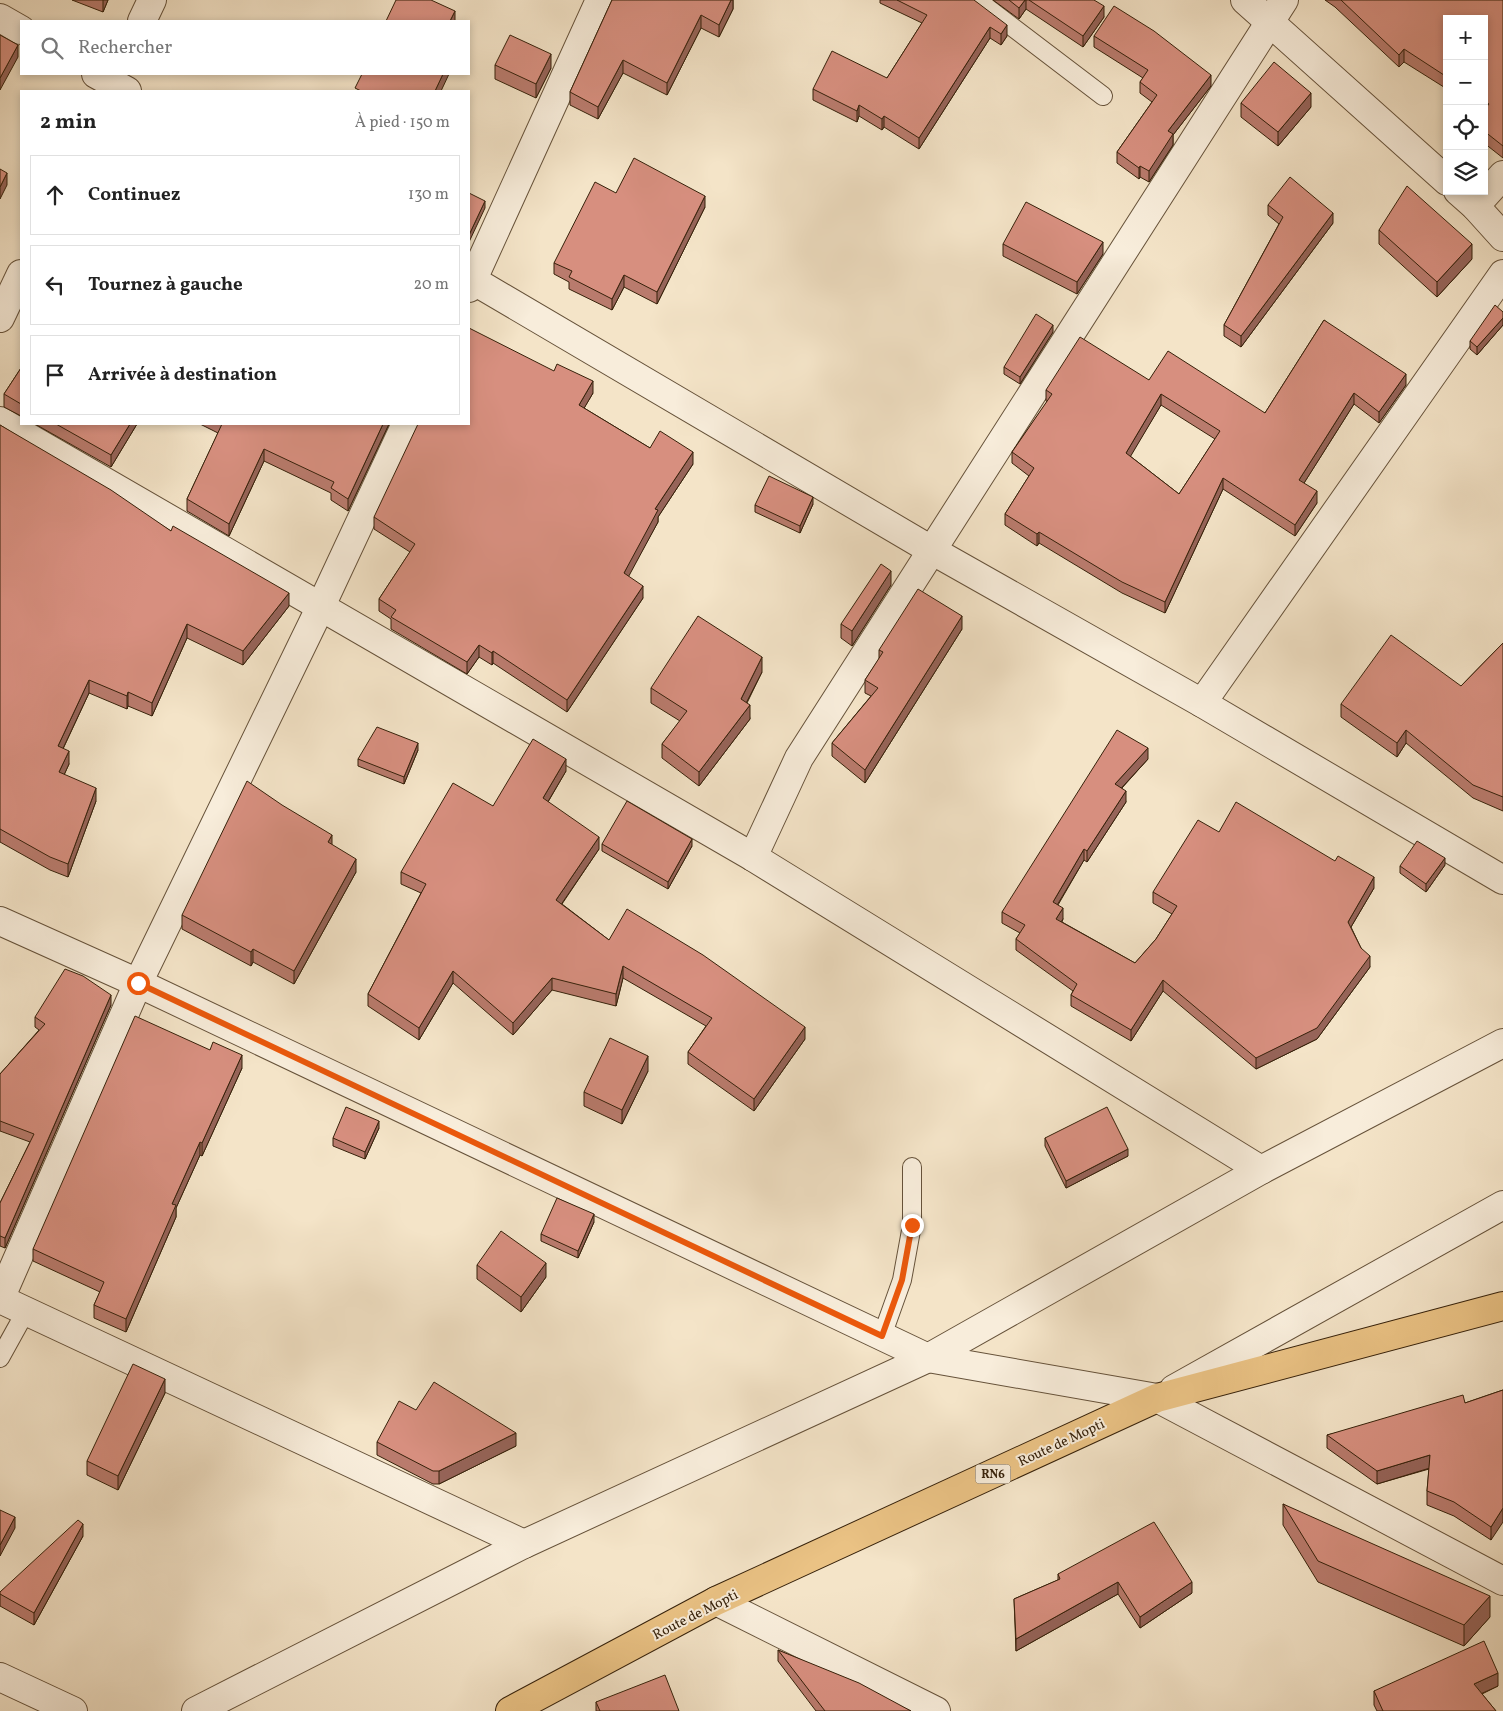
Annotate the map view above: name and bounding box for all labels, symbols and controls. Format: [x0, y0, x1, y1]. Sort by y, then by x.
map controls [1443, 15, 1488, 195]
button: + [1443, 15, 1488, 60]
search box [20, 20, 470, 75]
icon: search [38, 34, 66, 62]
text: Rechercher [78, 35, 172, 61]
button: − [1443, 60, 1488, 105]
button: locate [1443, 105, 1488, 150]
text: 2 min [40, 108, 97, 137]
text: À pied · 150 m [355, 112, 450, 134]
button: layers [1443, 150, 1488, 195]
icon: ahead [41, 181, 69, 209]
text: Continuez [88, 182, 180, 208]
text: 130 m [408, 184, 449, 206]
icon: left [41, 271, 69, 299]
text: Tournez à gauche [88, 272, 243, 298]
text: 20 m [414, 274, 449, 296]
icon: arrive [41, 361, 69, 389]
text: Arrivée à destination [88, 362, 277, 388]
route start [127, 972, 150, 995]
route end [901, 1214, 924, 1237]
street label: Route de Mopti [1015, 1415, 1108, 1472]
road number: RN6 [976, 1465, 1010, 1484]
street label: Route de Mopti [650, 1586, 742, 1645]

